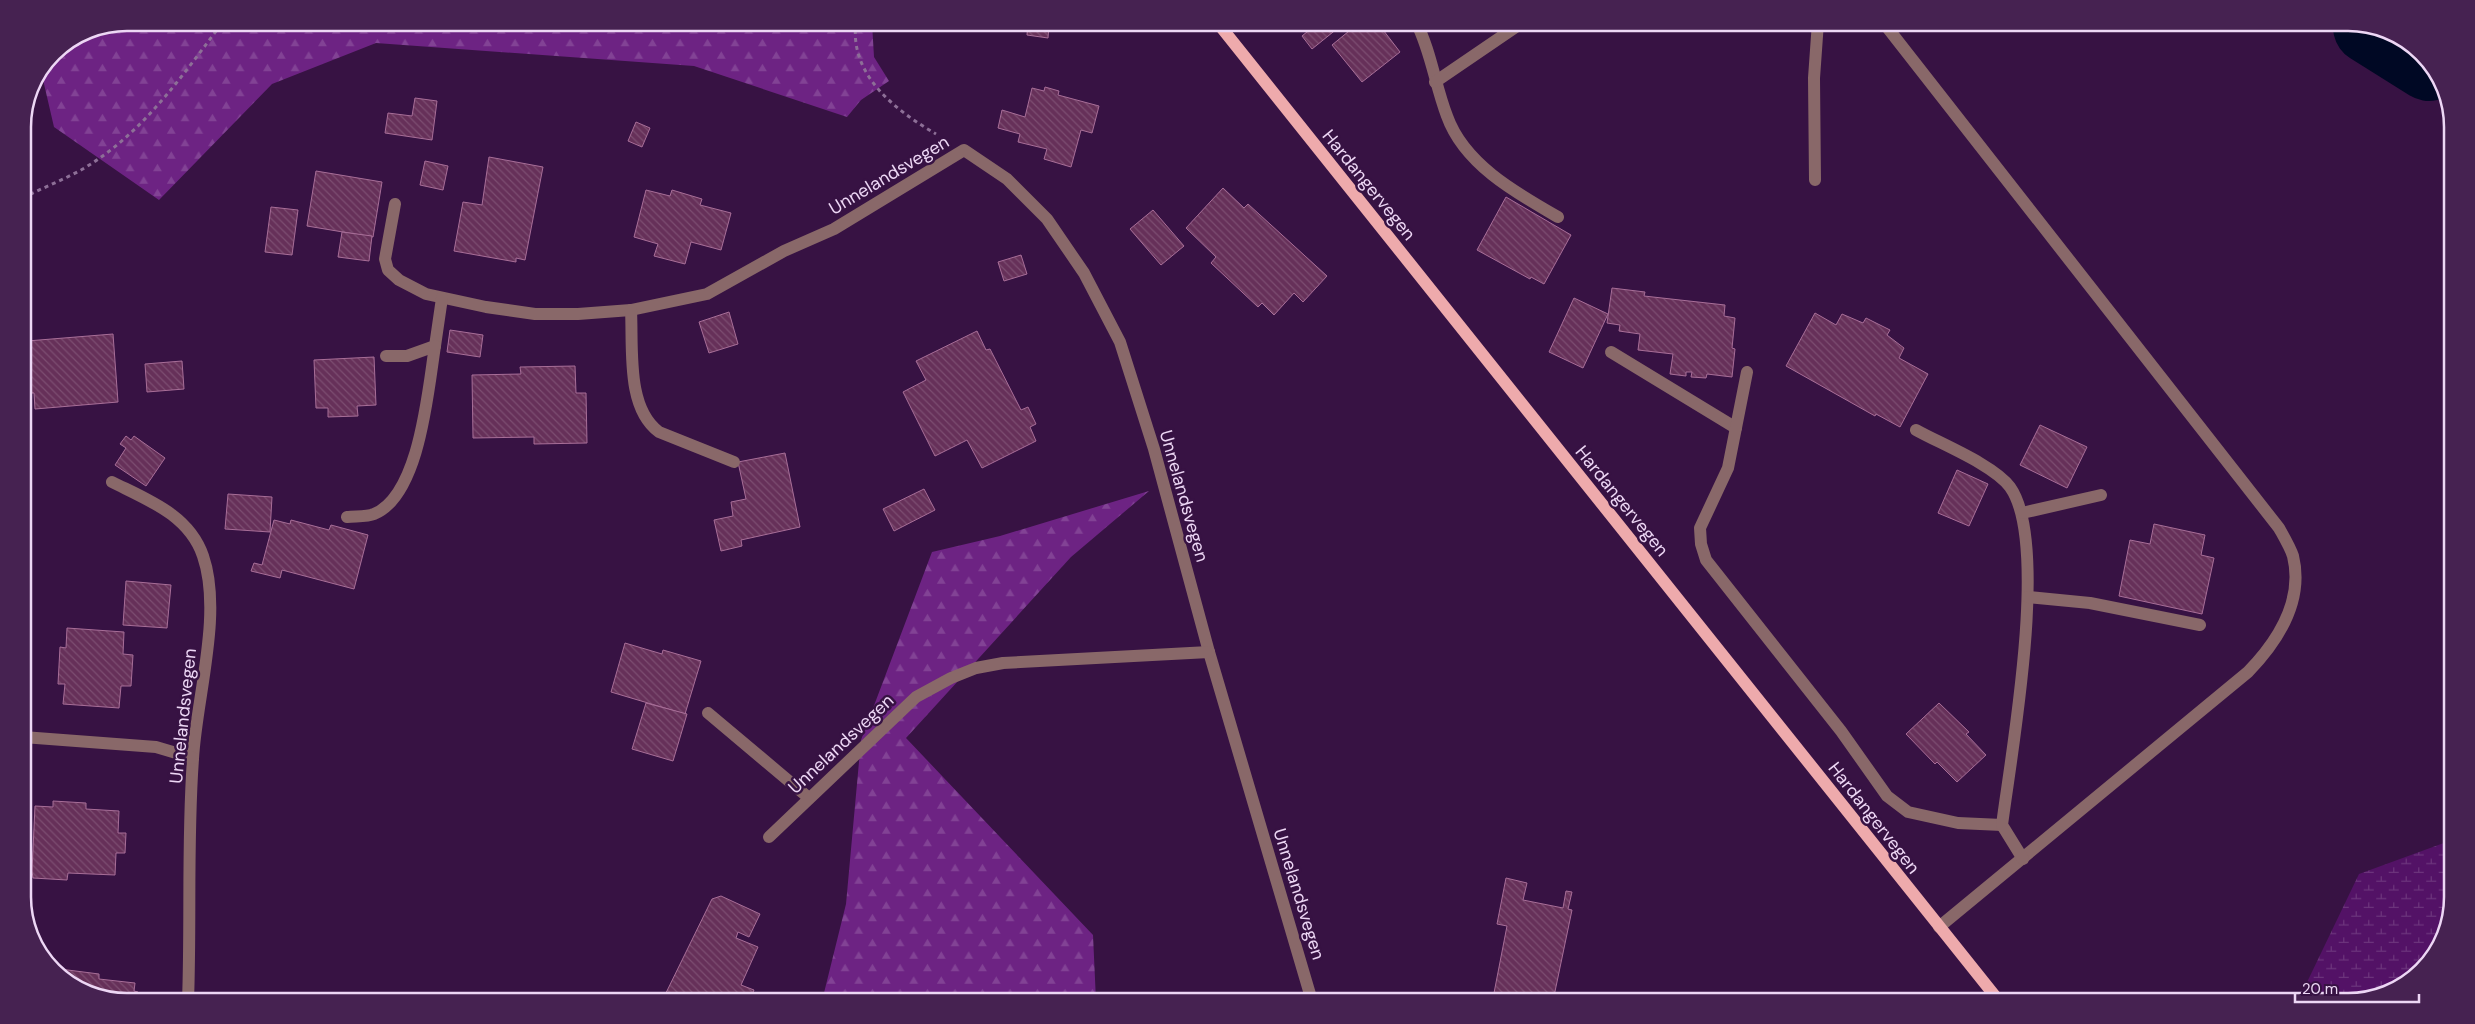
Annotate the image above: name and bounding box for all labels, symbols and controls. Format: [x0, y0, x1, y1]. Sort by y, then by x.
street label: Hardangervegen [1317, 125, 1421, 245]
street label: Unnelandsvegen [824, 130, 954, 220]
street label: Unnelandsvegen [1154, 427, 1214, 565]
street label: Hardangervegen [1570, 441, 1674, 561]
street label: Unnelandsvegen [164, 647, 202, 785]
street label: Unnelandsvegen [783, 689, 899, 799]
street label: Hardangervegen [1823, 757, 1925, 879]
street label: Unnelandsvegen [1268, 825, 1330, 963]
scale bar [2295, 972, 2419, 1004]
text: 20 m [2302, 979, 2338, 999]

